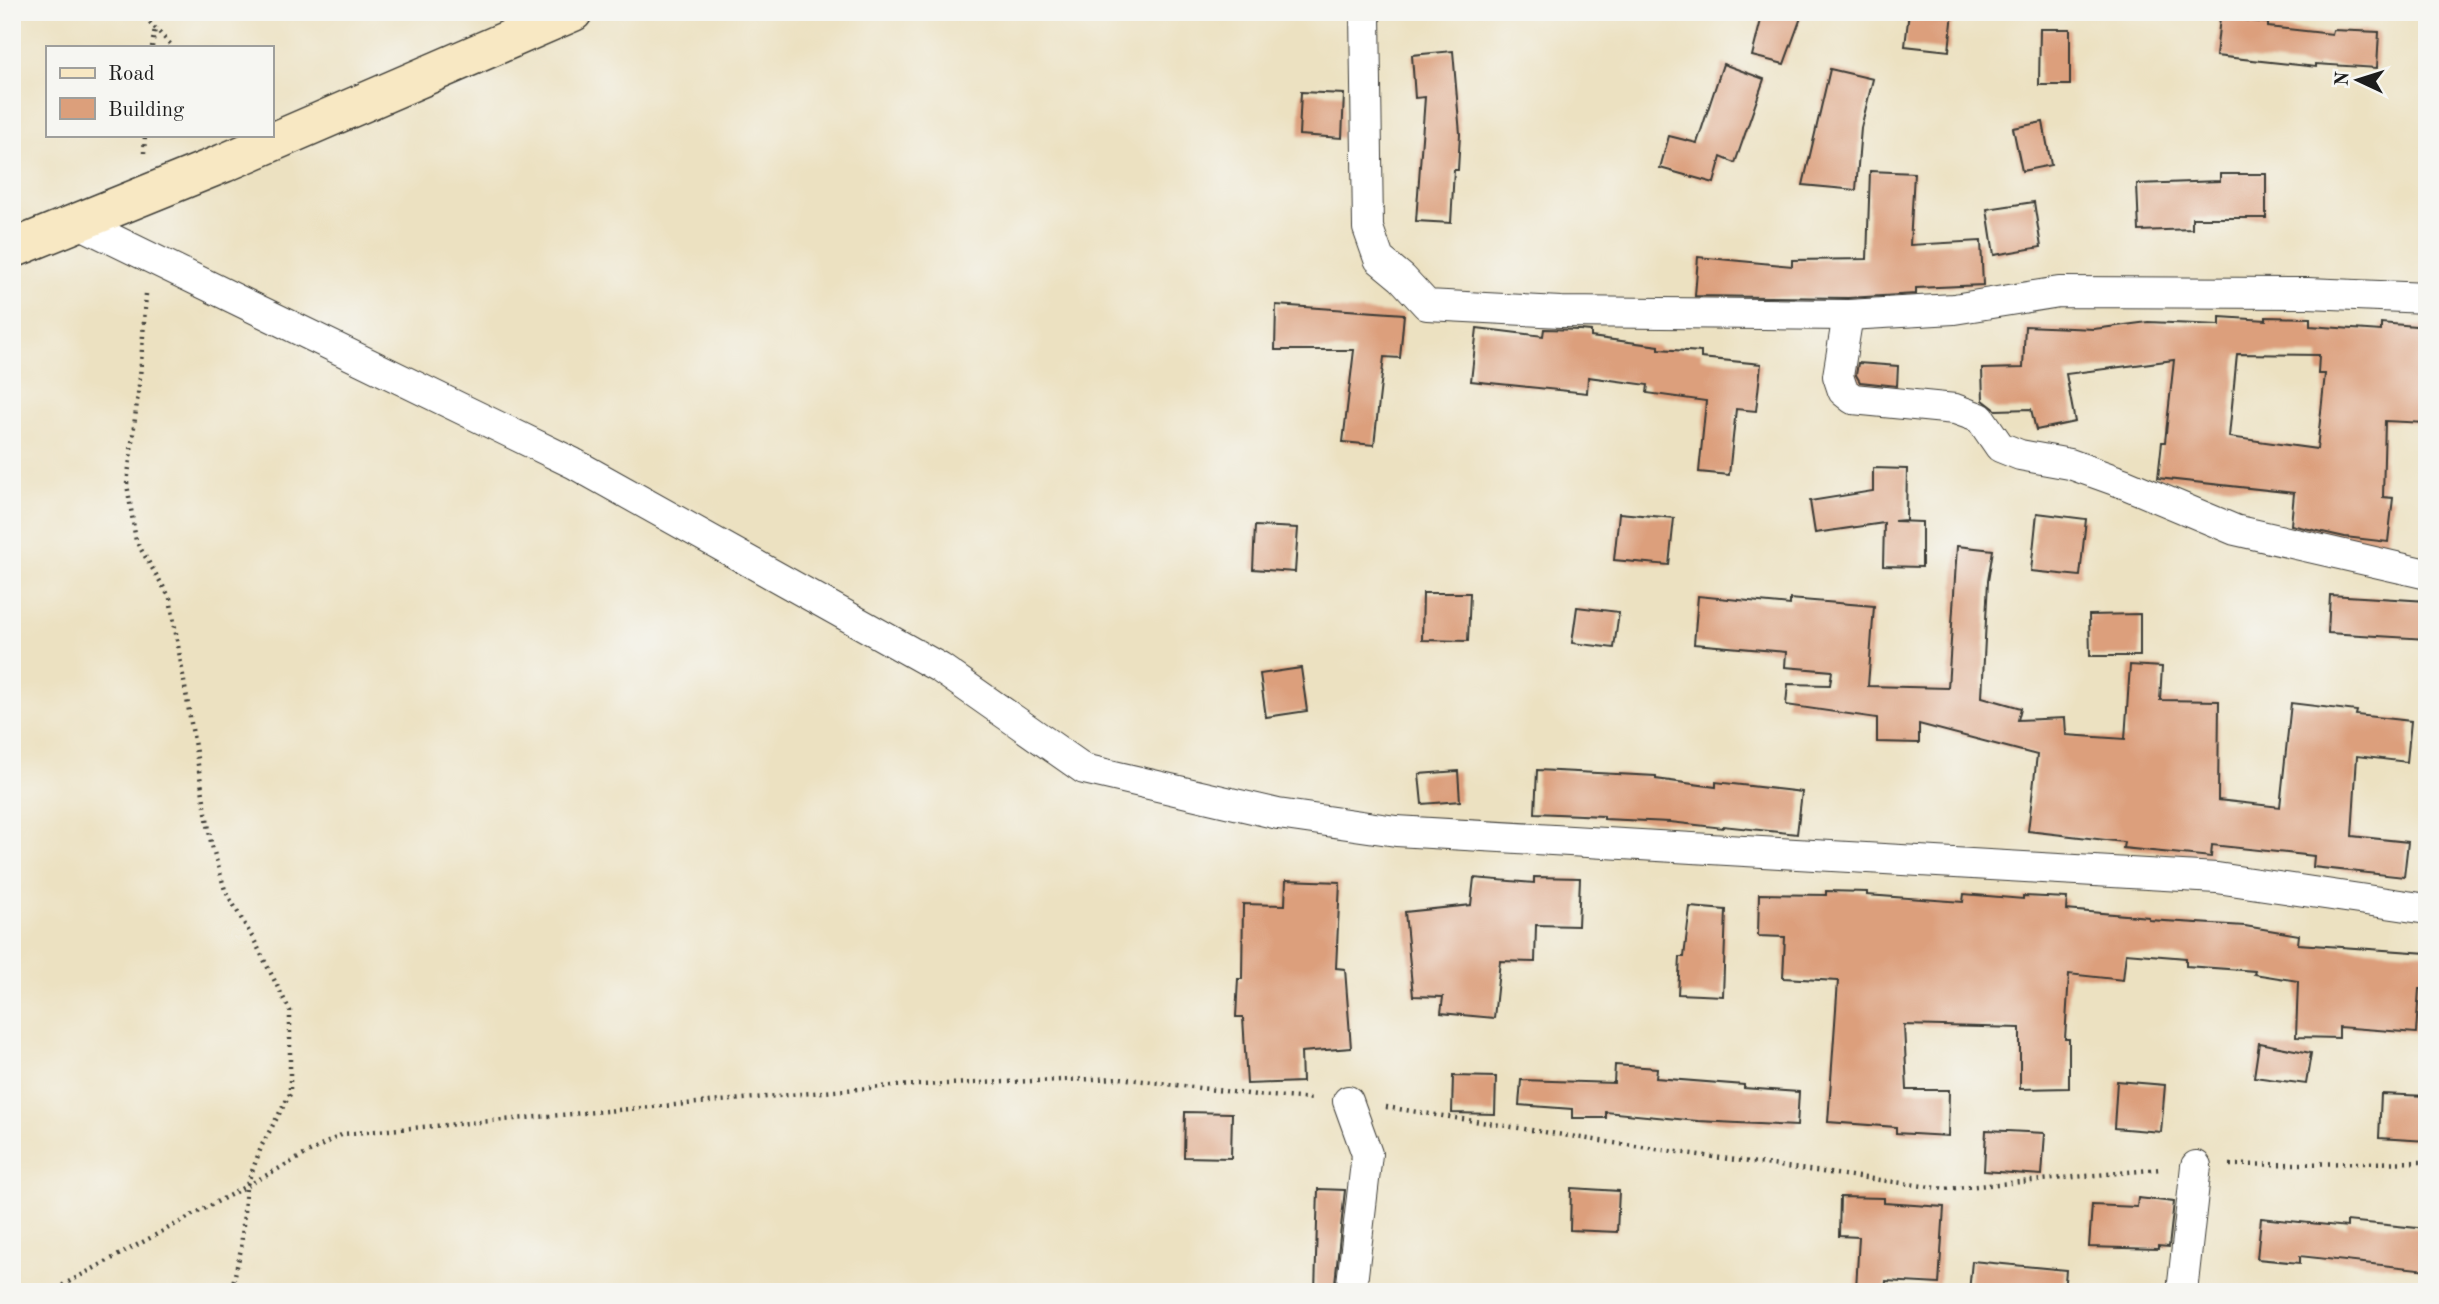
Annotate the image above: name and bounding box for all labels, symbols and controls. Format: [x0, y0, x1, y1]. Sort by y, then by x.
legend [46, 46, 273, 136]
north arrow [2324, 46, 2394, 116]
text: Road [108, 64, 155, 85]
text: N [2334, 71, 2354, 87]
text: Building [108, 100, 185, 121]

